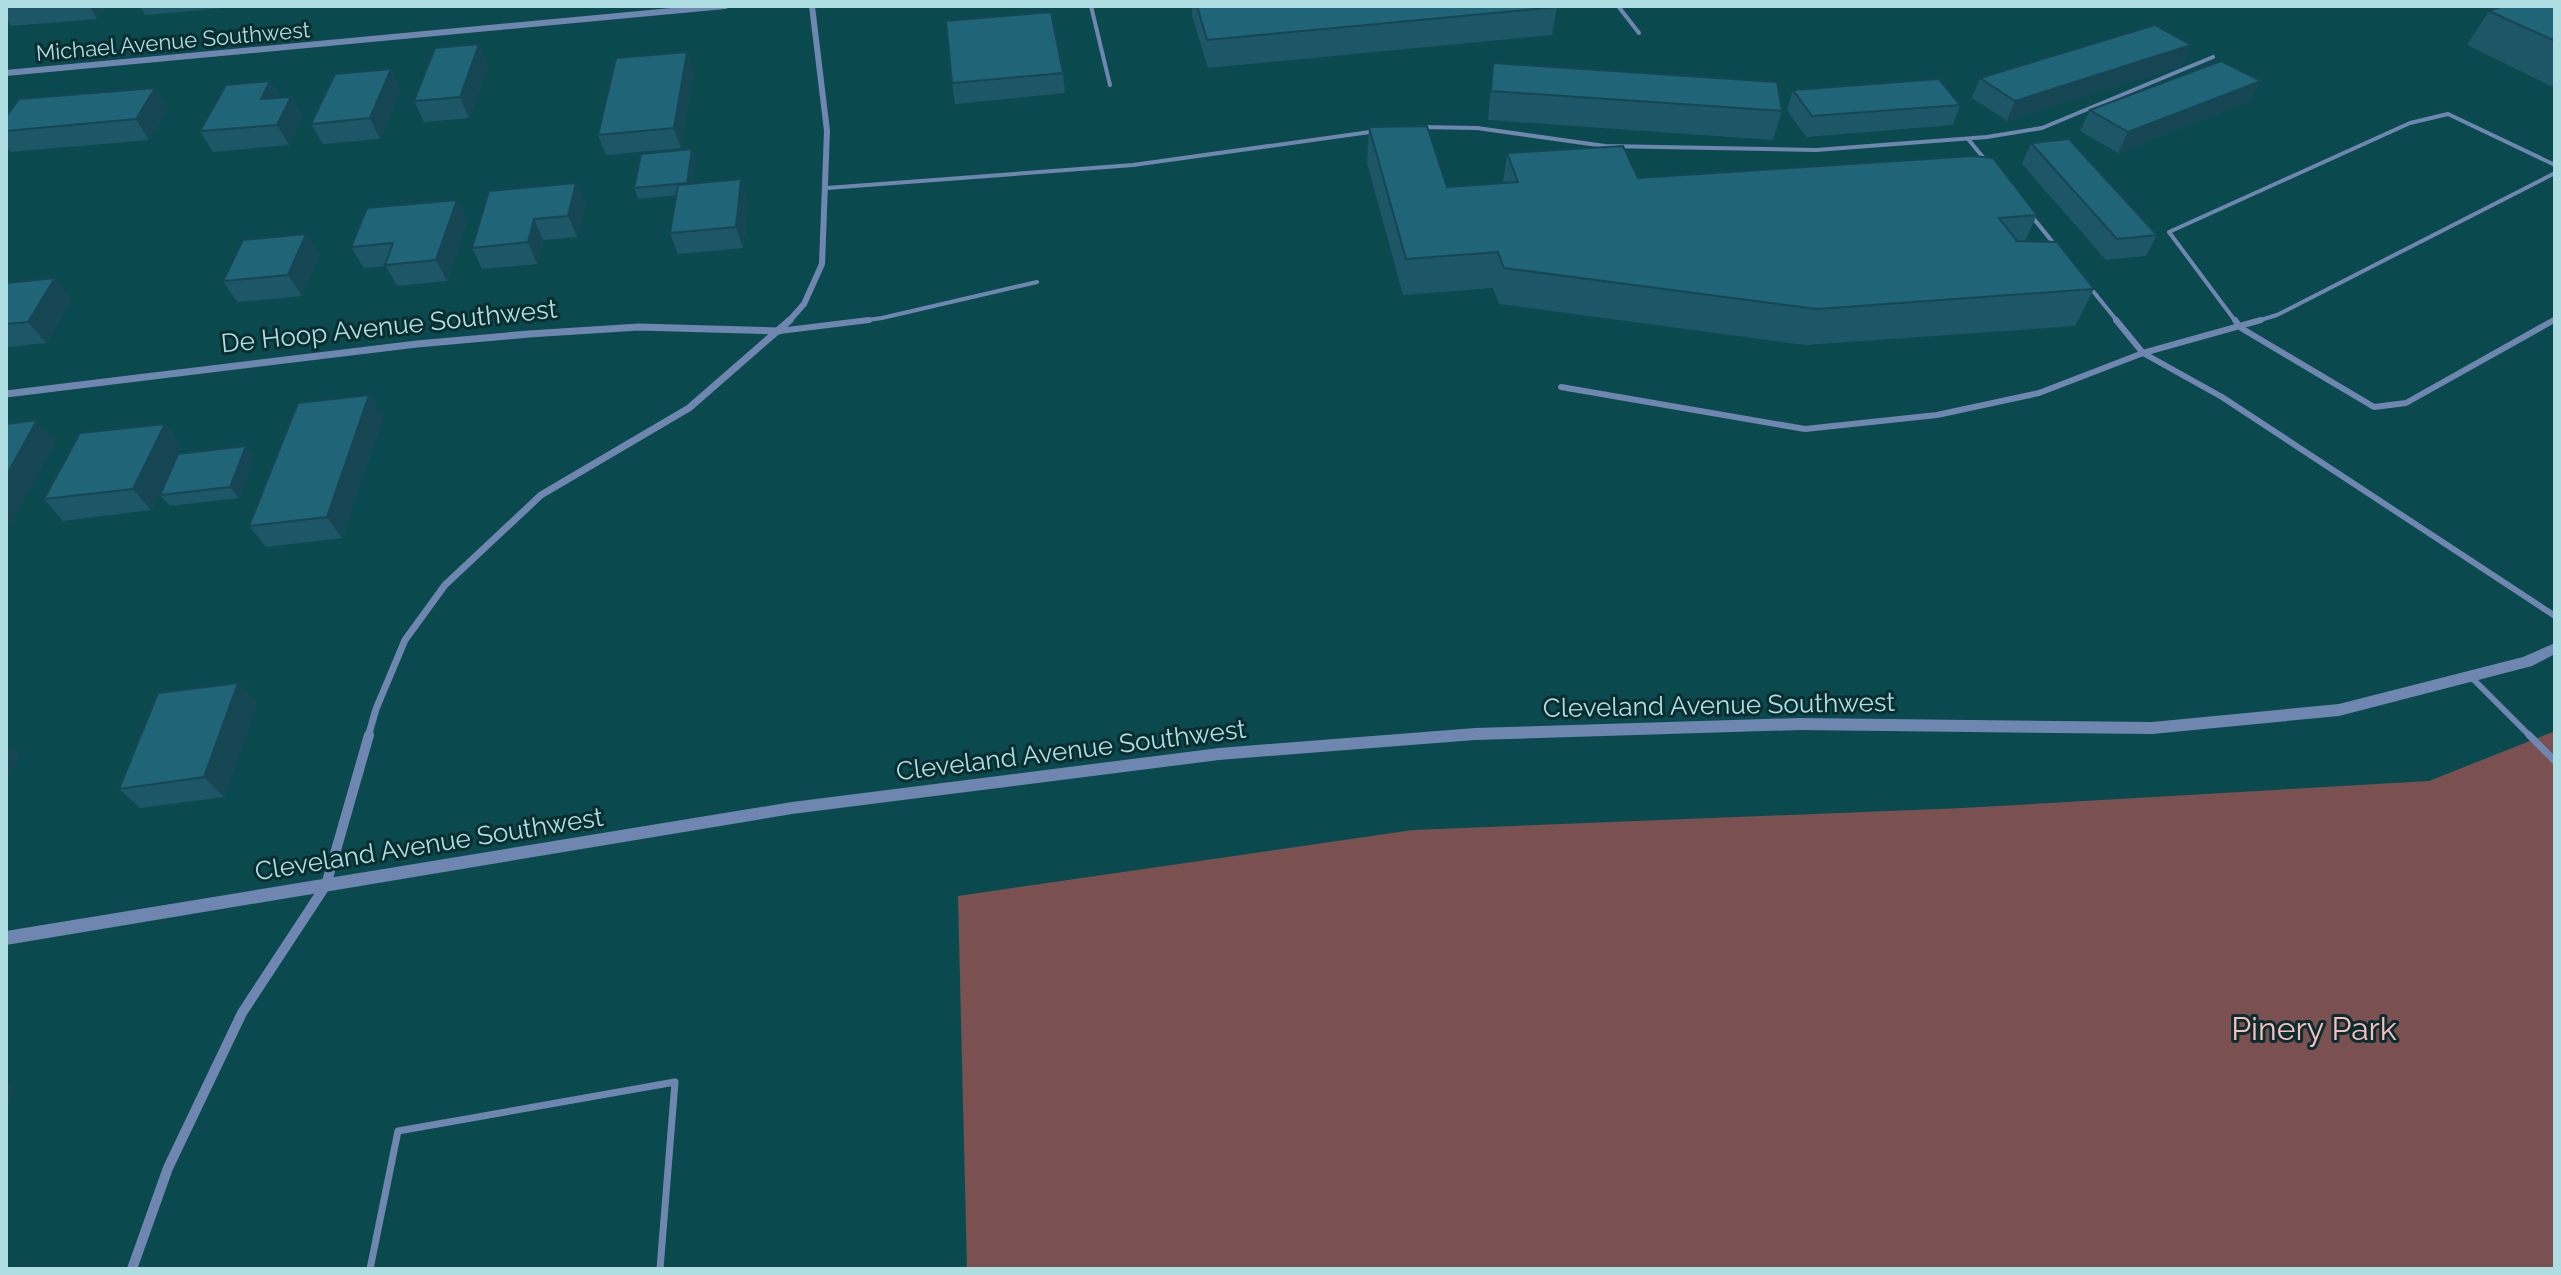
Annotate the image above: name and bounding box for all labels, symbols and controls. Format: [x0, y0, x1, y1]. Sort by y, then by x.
street label: Michael Avenue Southwest [35, 16, 312, 66]
street label: De Hoop Avenue Southwest [220, 293, 559, 359]
street label: Cleveland Avenue Southwest [1543, 687, 1896, 723]
street label: Cleveland Avenue Southwest [894, 714, 1248, 786]
street label: Cleveland Avenue Southwest [253, 802, 606, 886]
park label: Pinery Park [2231, 1010, 2397, 1047]

